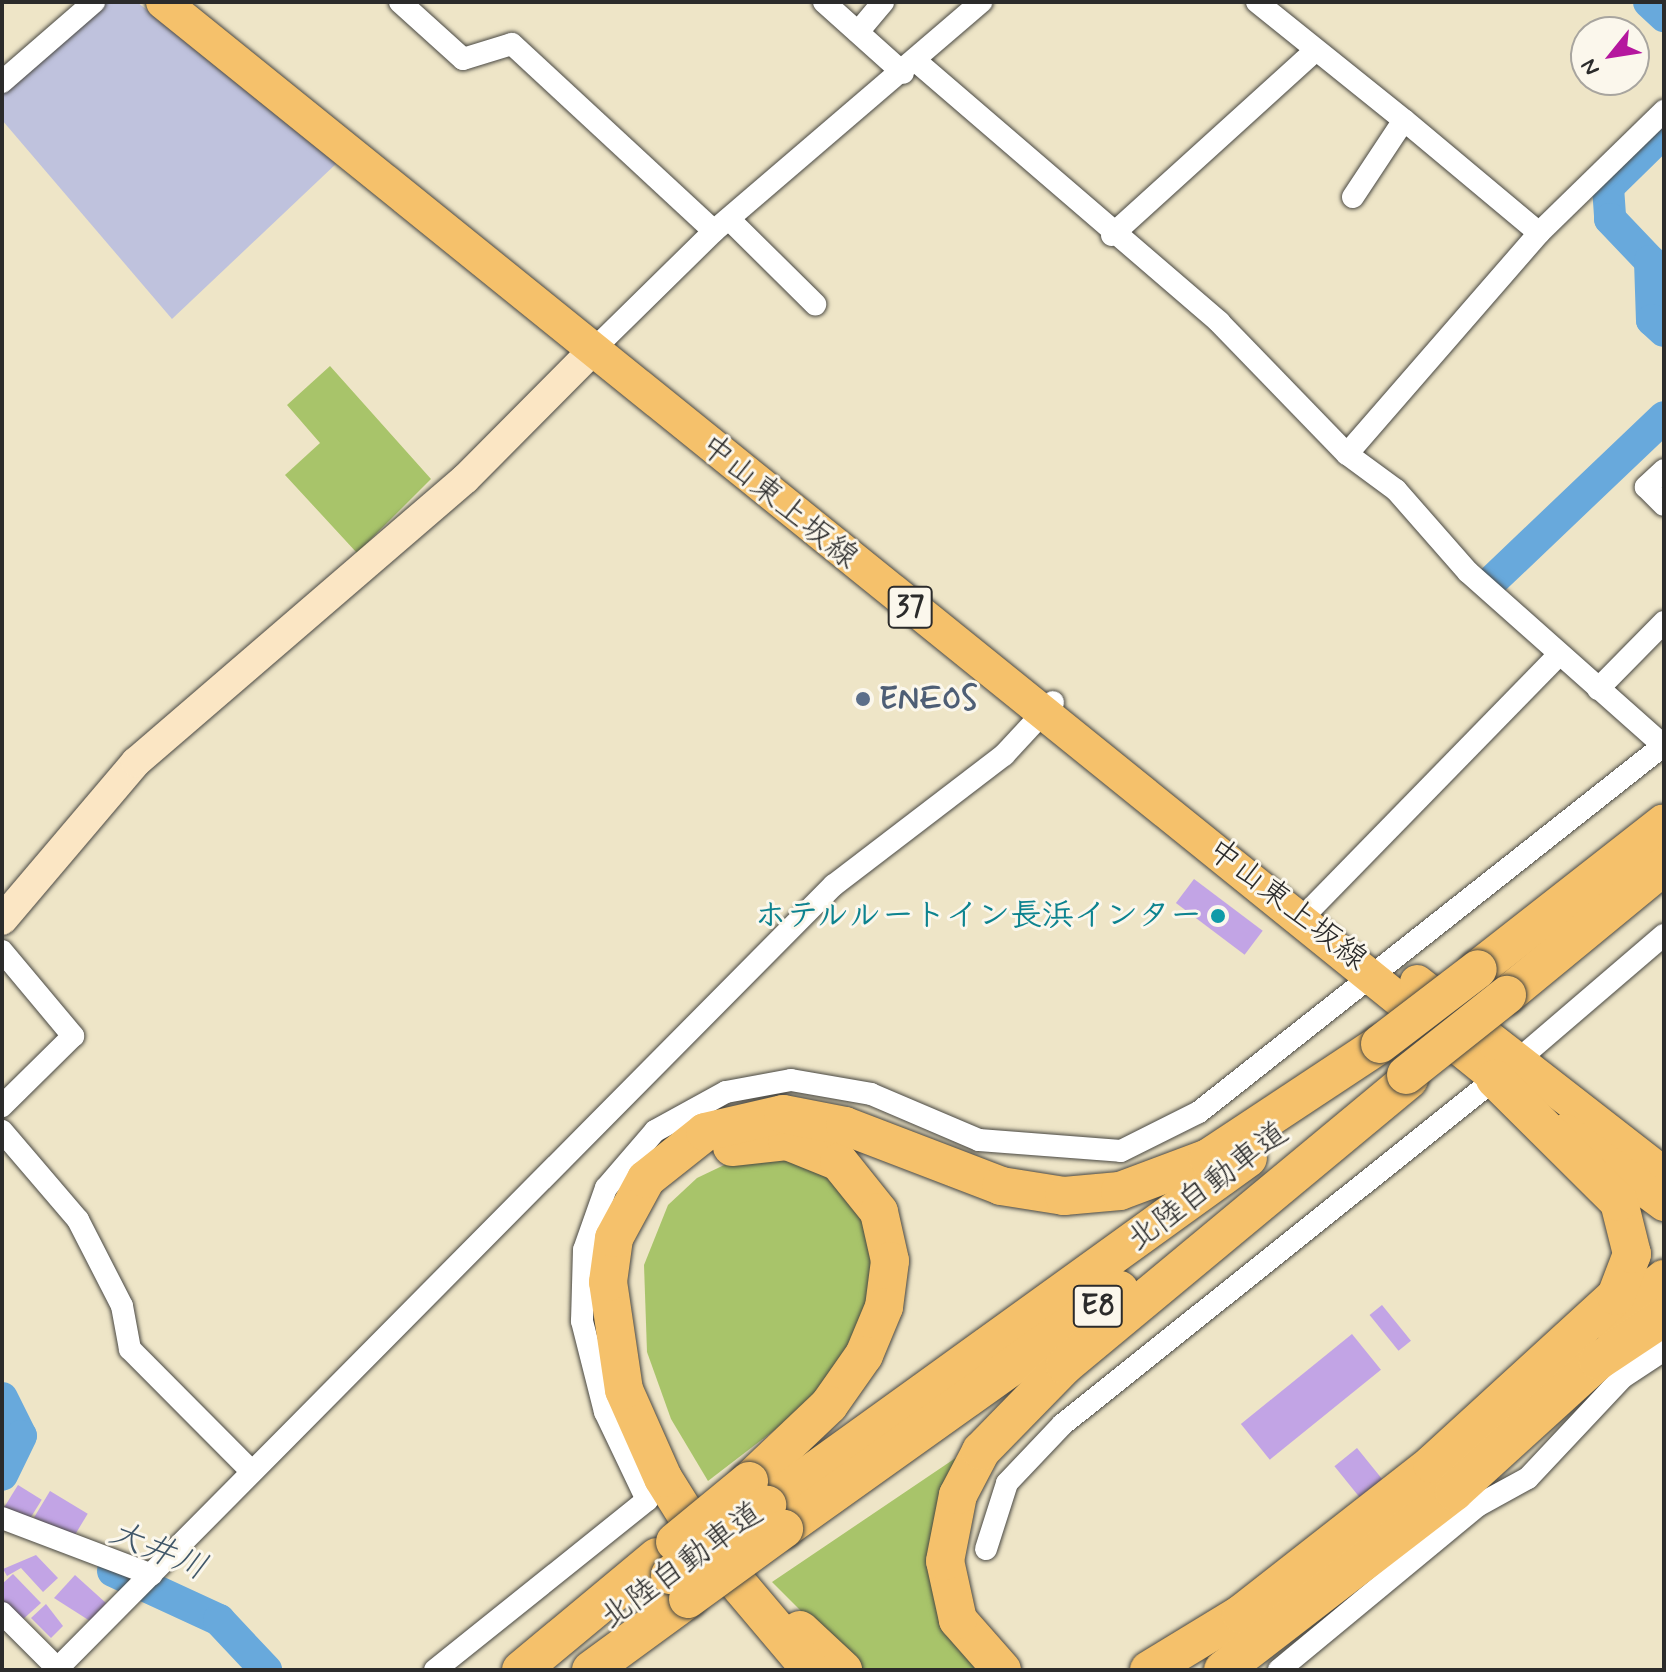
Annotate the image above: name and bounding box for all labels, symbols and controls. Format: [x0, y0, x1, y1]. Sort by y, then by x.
north arrow [1570, 16, 1650, 96]
text: N [1575, 54, 1607, 80]
street label: 中山東上坂線 [692, 427, 866, 577]
road number: 37 [886, 581, 934, 633]
place label: ENEOS [879, 680, 978, 718]
marker: ENEOS [854, 690, 872, 708]
street label: 中山東上坂線 [1200, 831, 1374, 979]
place label: ホテルルートイン長浜インター [753, 897, 1202, 935]
marker: ホテルルートイン長浜インター [1209, 907, 1227, 925]
street label: 北陸自動車道 [1120, 1114, 1296, 1260]
road number: E8 [1072, 1280, 1124, 1332]
street label: 北陸自動車道 [593, 1494, 771, 1638]
water label: 大井川 [103, 1512, 213, 1590]

